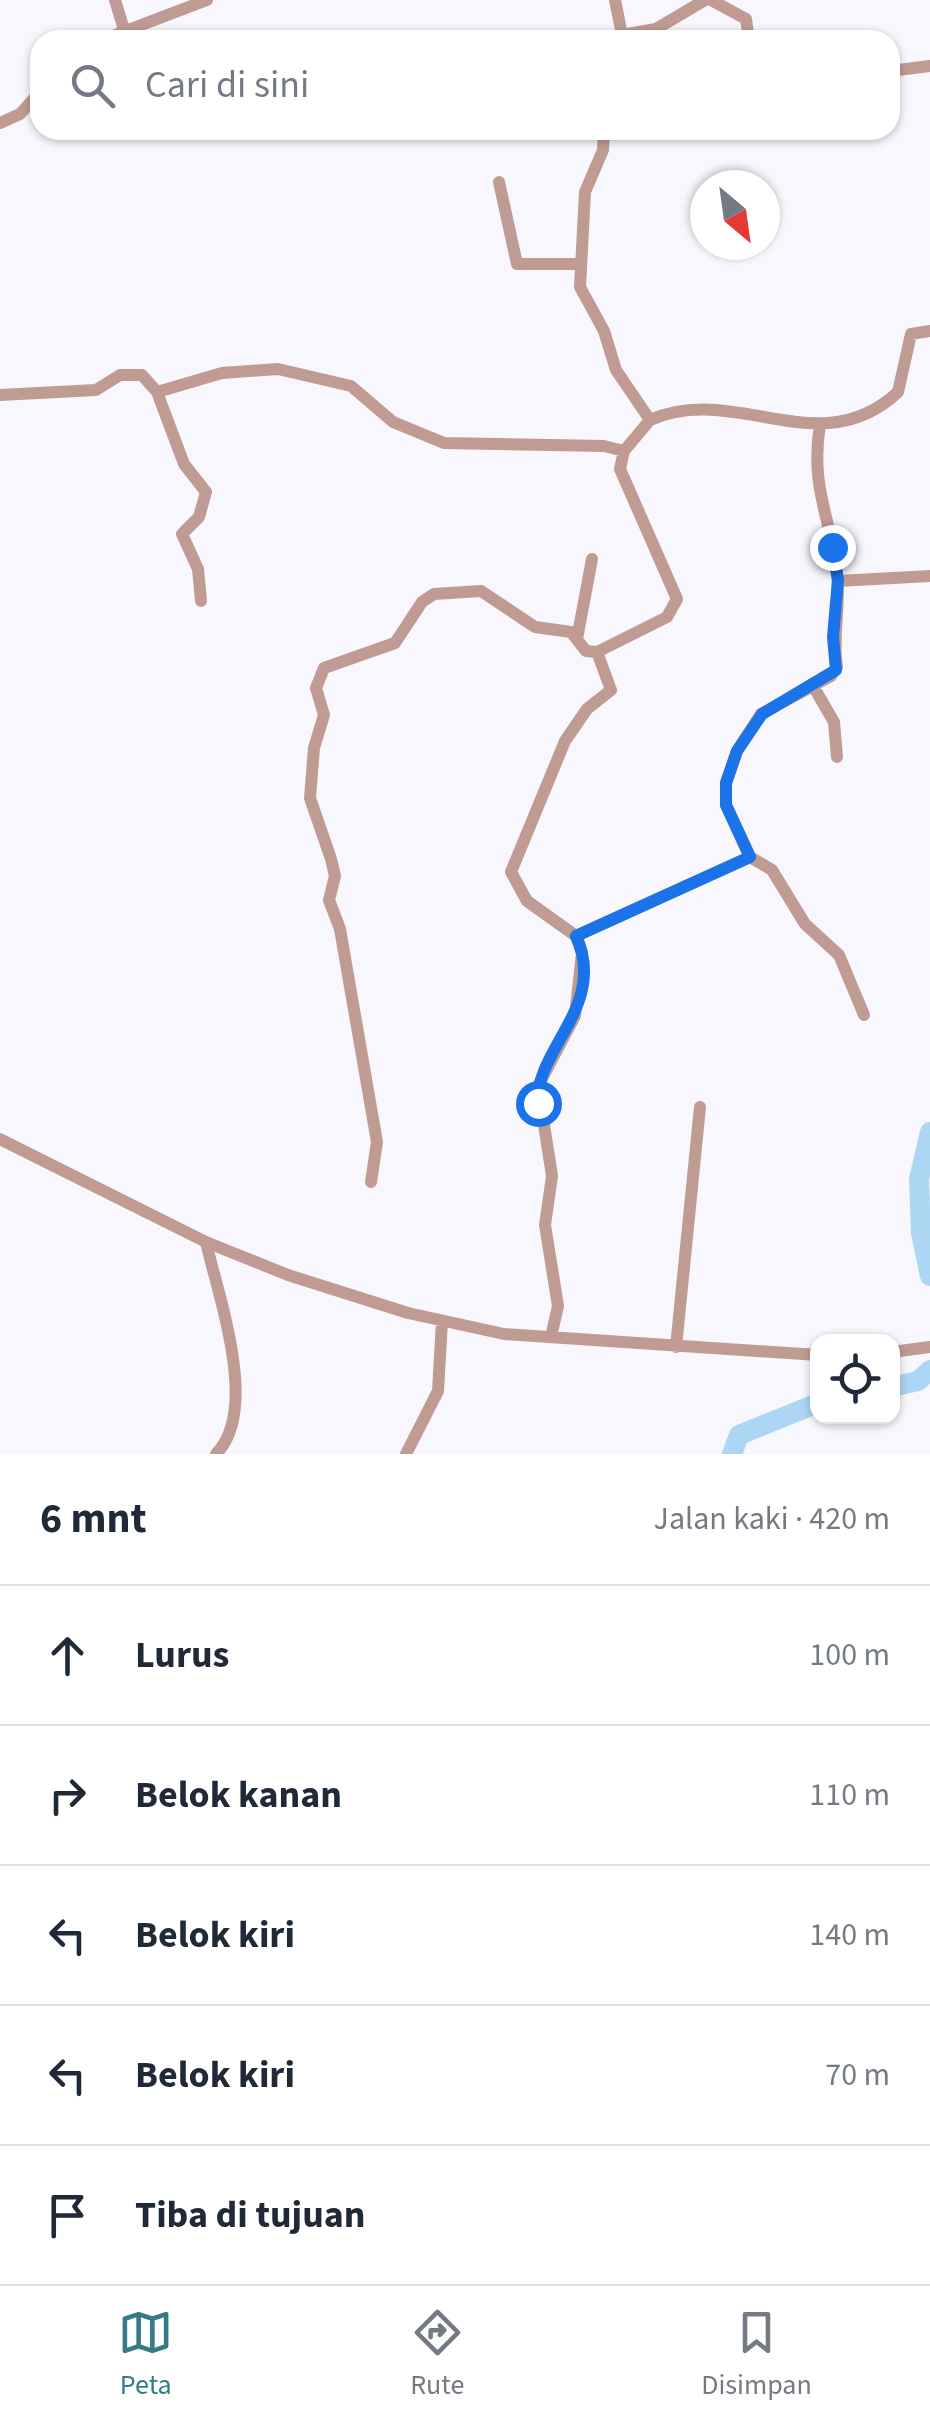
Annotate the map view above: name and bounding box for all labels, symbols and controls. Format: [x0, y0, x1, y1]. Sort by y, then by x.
search box [30, 30, 900, 140]
icon: search [65, 58, 120, 113]
text: Cari di sini [145, 58, 309, 112]
north arrow [690, 170, 780, 260]
route end [810, 525, 856, 571]
route start [516, 1081, 562, 1127]
map controls [810, 1334, 900, 1424]
button: locate [810, 1334, 900, 1424]
text: 6 mnt [40, 1489, 147, 1549]
text: Jalan kaki · 420 m [654, 1496, 890, 1542]
icon: ahead [40, 1628, 95, 1683]
text: Lurus [135, 1628, 229, 1682]
text: 100 m [809, 1632, 890, 1678]
icon: right [40, 1768, 95, 1823]
text: Belok kanan [135, 1768, 342, 1822]
text: 110 m [809, 1772, 890, 1818]
icon: left [40, 1908, 95, 1963]
text: Belok kiri [135, 1908, 295, 1962]
text: 140 m [809, 1912, 890, 1958]
icon: left [40, 2048, 95, 2103]
text: Belok kiri [135, 2048, 295, 2102]
text: 70 m [825, 2052, 890, 2098]
icon: arrive [40, 2188, 95, 2243]
text: Tiba di tujuan [135, 2188, 366, 2242]
tab: Peta [118, 2305, 173, 2405]
tab: Rute [410, 2305, 465, 2405]
tab: Disimpan [701, 2305, 812, 2405]

